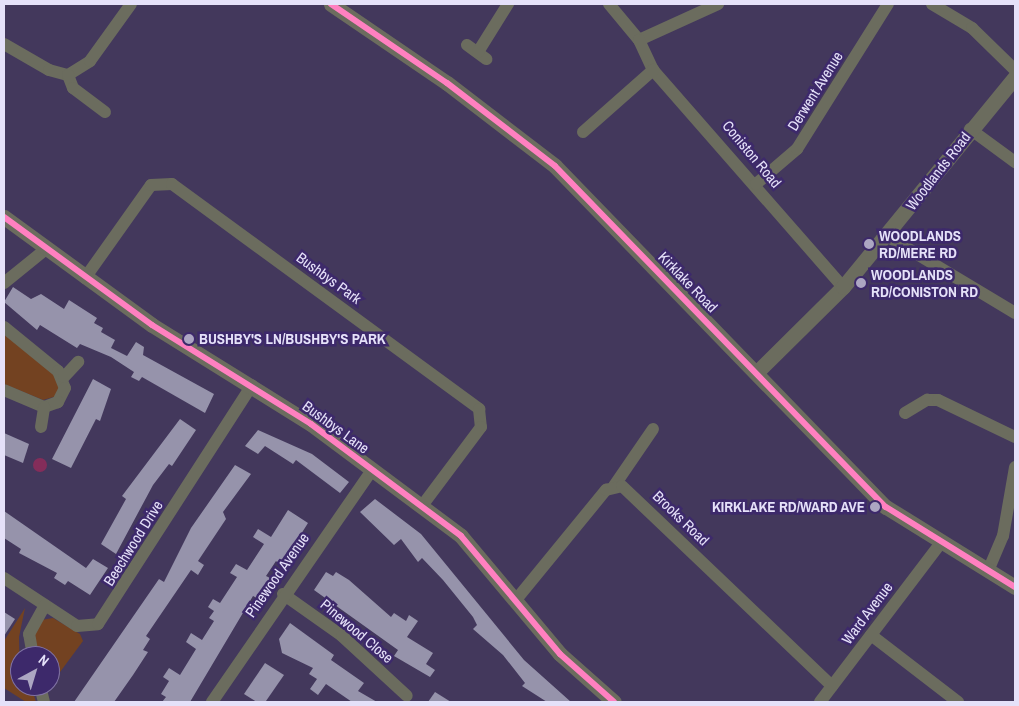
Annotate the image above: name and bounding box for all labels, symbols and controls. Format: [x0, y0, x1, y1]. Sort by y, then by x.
street label: Derwent Avenue [783, 48, 847, 134]
street label: Coniston Road [719, 117, 785, 191]
street label: Woodlands Road [902, 128, 974, 214]
place label: WOODLANDS RD/MERE RD [879, 226, 961, 261]
marker: WOODLANDS RD/MERE RD [863, 238, 875, 250]
street label: Bushbys Park [293, 248, 365, 308]
street label: Kirklake Road [655, 248, 721, 316]
place label: WOODLANDS RD/CONISTON RD [871, 265, 978, 300]
marker: WOODLANDS RD/CONISTON RD [855, 277, 867, 289]
place label: BUSHBY'S LN/BUSHBY'S PARK [199, 330, 386, 348]
marker: BUSHBY'S LN/BUSHBY'S PARK [183, 333, 195, 345]
street label: Bushbys Lane [299, 397, 373, 457]
street label: Brooks Road [649, 487, 713, 549]
street label: Beechwood Drive [100, 497, 166, 589]
place label: KIRKLAKE RD/WARD AVE [711, 498, 865, 516]
marker: KIRKLAKE RD/WARD AVE [869, 501, 881, 513]
street label: Pinewood Avenue [241, 529, 313, 621]
street label: Ward Avenue [838, 578, 896, 648]
street label: Pinewood Close [317, 595, 397, 667]
north arrow [10, 646, 60, 696]
text: N [35, 651, 53, 670]

